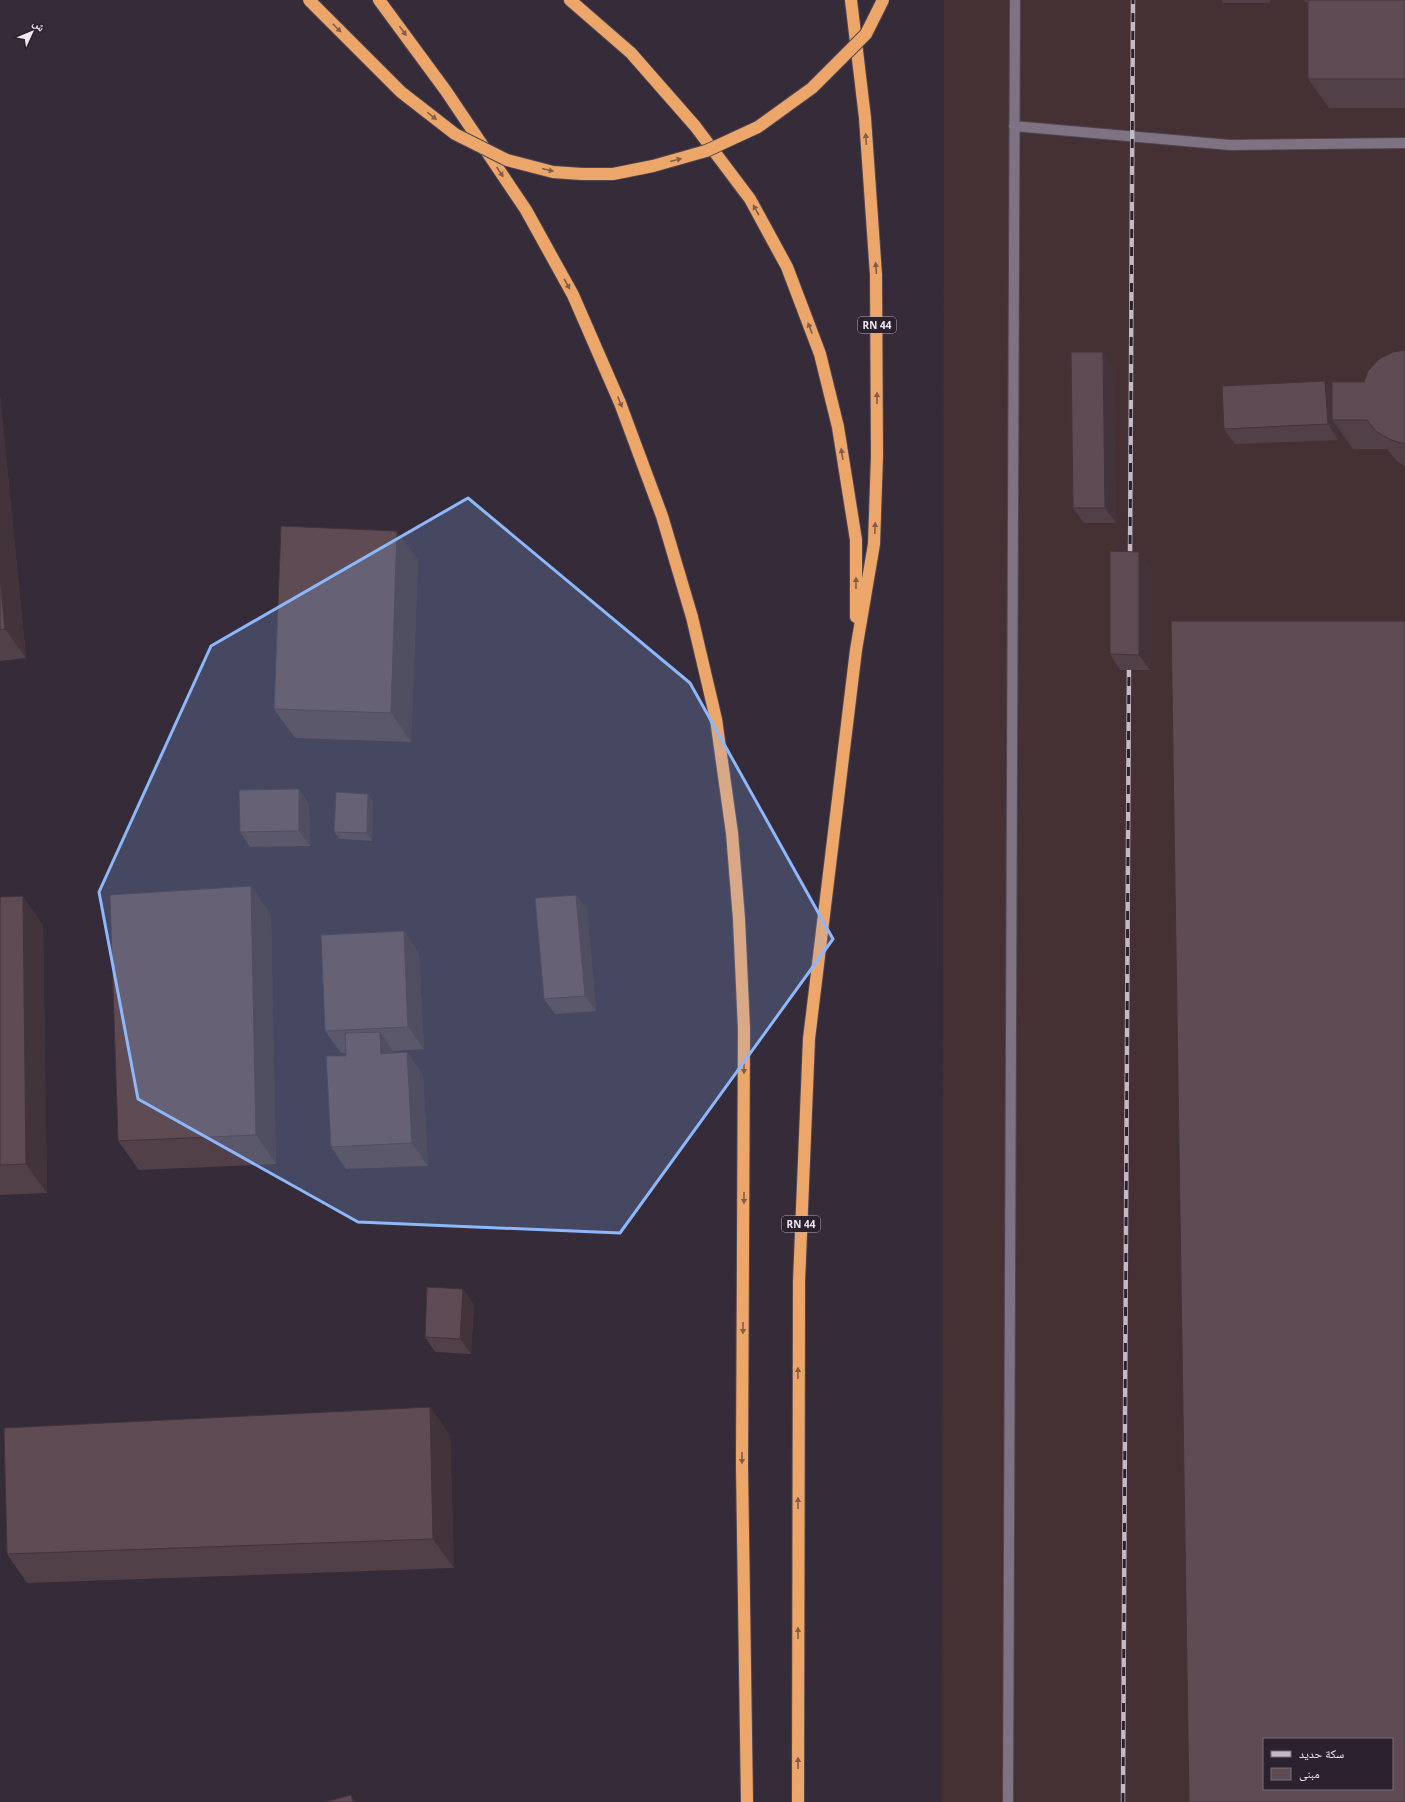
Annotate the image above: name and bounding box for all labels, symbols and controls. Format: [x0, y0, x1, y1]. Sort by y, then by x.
north arrow [12, 12, 52, 52]
text: ش [29, 15, 49, 35]
one-way arrow [332, 23, 342, 33]
one-way arrow [399, 25, 407, 36]
one-way arrow [426, 112, 437, 120]
one-way arrow [863, 133, 870, 145]
one-way arrow [670, 156, 683, 162]
one-way arrow [497, 166, 504, 178]
one-way arrow [542, 168, 555, 174]
one-way arrow [753, 204, 759, 216]
one-way arrow [872, 262, 879, 274]
one-way arrow [563, 278, 570, 290]
road number: RN 44 [858, 317, 896, 333]
one-way arrow [807, 322, 813, 334]
one-way arrow [874, 391, 880, 404]
one-way arrow [618, 397, 624, 409]
one-way arrow [839, 448, 845, 460]
one-way arrow [871, 522, 878, 534]
one-way arrow [853, 576, 859, 589]
one-way arrow [741, 1062, 747, 1075]
one-way arrow [741, 1192, 747, 1205]
road number: RN 44 [782, 1216, 820, 1232]
one-way arrow [740, 1322, 746, 1335]
one-way arrow [795, 1366, 801, 1379]
one-way arrow [739, 1452, 745, 1465]
one-way arrow [795, 1496, 801, 1509]
one-way arrow [795, 1626, 801, 1639]
legend [1263, 1738, 1393, 1790]
text: سكة حديد [1299, 1745, 1344, 1762]
one-way arrow [795, 1756, 801, 1769]
text: مبنى [1299, 1765, 1320, 1782]

